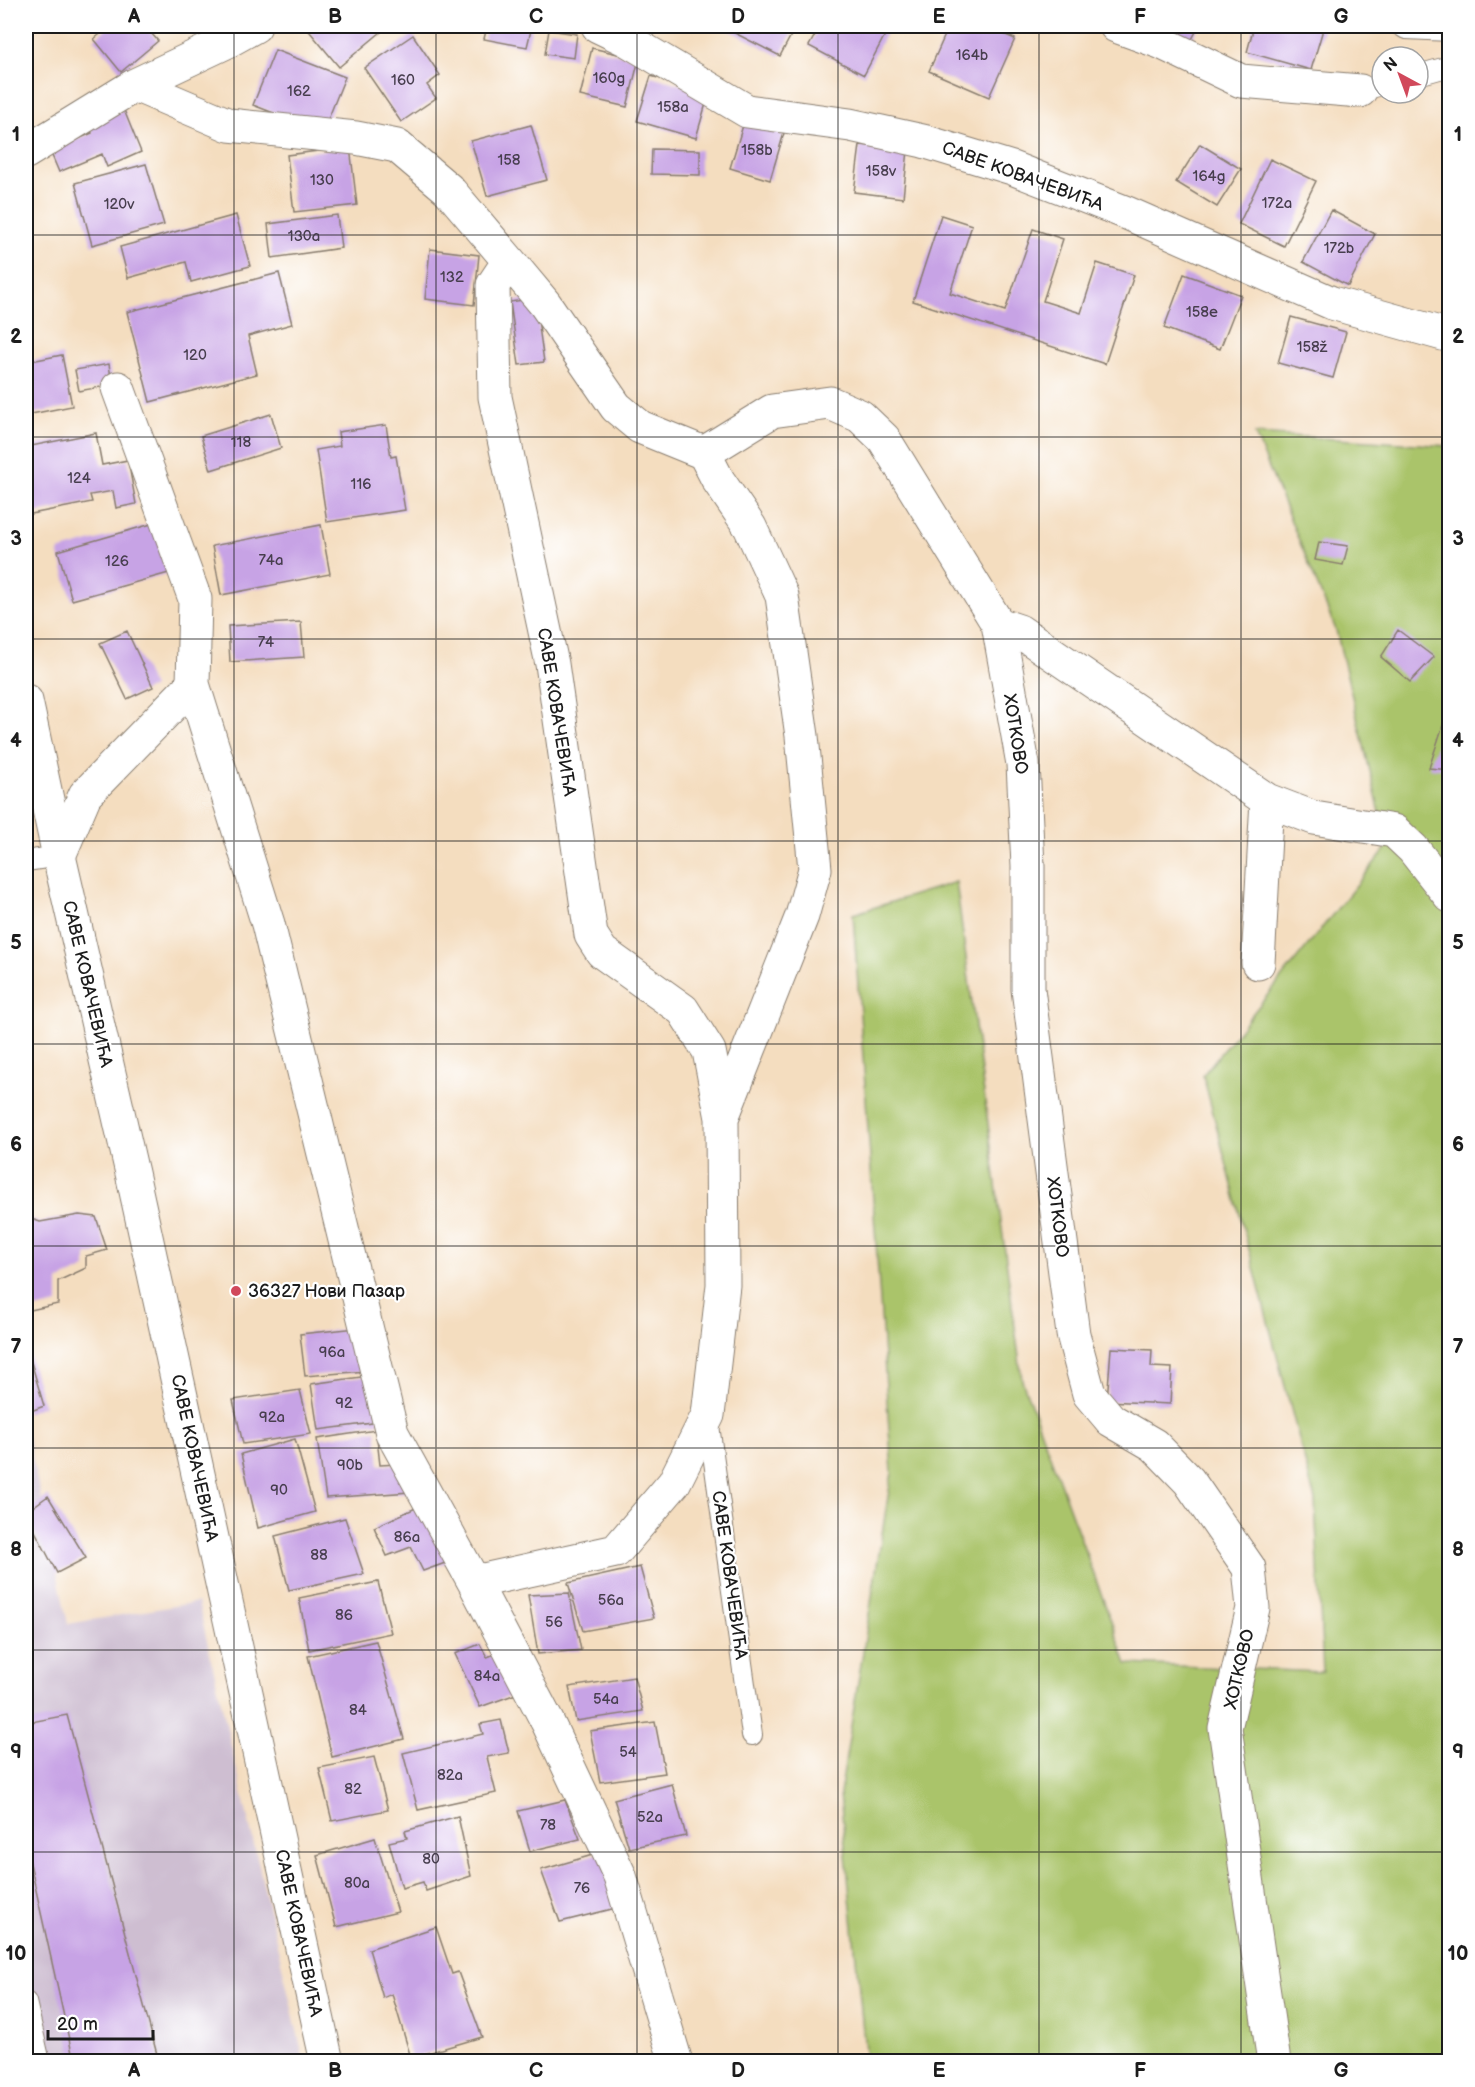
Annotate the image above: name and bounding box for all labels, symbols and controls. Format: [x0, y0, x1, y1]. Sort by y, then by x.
text: A [127, 5, 141, 29]
text: B [328, 5, 342, 29]
text: C [529, 5, 543, 29]
text: D [731, 5, 745, 29]
text: E [933, 5, 946, 29]
text: F [1134, 5, 1146, 29]
text: G [1334, 5, 1349, 29]
north arrow [1370, 45, 1430, 105]
house number: 164b [956, 46, 989, 65]
text: N [1380, 54, 1402, 76]
house number: 160g [593, 69, 625, 88]
house number: 160 [391, 71, 415, 90]
house number: 162 [287, 82, 311, 101]
house number: 158a [657, 98, 689, 117]
text: 1 [12, 123, 20, 147]
text: 1 [1454, 123, 1462, 147]
street label: САВЕ КОВАЧЕВИЋА [939, 138, 1106, 215]
house number: 158b [741, 141, 773, 160]
house number: 158 [497, 151, 521, 170]
house number: 158v [866, 162, 897, 181]
house number: 164g [1193, 167, 1225, 186]
house number: 130 [310, 171, 334, 190]
house number: 172a [1262, 194, 1292, 213]
house number: 120v [104, 195, 135, 214]
house number: 130a [288, 227, 320, 246]
house number: 172b [1324, 239, 1355, 258]
house number: 132 [440, 268, 464, 287]
house number: 158e [1186, 303, 1218, 322]
text: 2 [10, 325, 22, 349]
text: 2 [1452, 325, 1464, 349]
house number: 158ž [1297, 338, 1328, 357]
house number: 120 [183, 346, 207, 365]
house number: 118 [231, 433, 251, 452]
house number: 124 [67, 469, 91, 488]
house number: 116 [351, 475, 371, 494]
text: 3 [10, 527, 22, 551]
text: 3 [1452, 527, 1464, 551]
house number: 74a [258, 551, 284, 570]
house number: 126 [105, 552, 129, 571]
street label: САВЕ КОВАЧЕВИЋА [533, 626, 580, 798]
house number: 74 [258, 633, 274, 652]
street label: ХОТКОВО [999, 692, 1032, 776]
text: 4 [10, 729, 22, 753]
text: 4 [1452, 729, 1464, 753]
street label: САВЕ КОВАЧЕВИЋА [58, 899, 117, 1069]
text: 5 [10, 931, 22, 955]
text: 5 [1452, 931, 1464, 955]
text: 6 [10, 1133, 22, 1157]
text: 6 [1452, 1133, 1464, 1157]
street label: ХОТКОВО [1042, 1175, 1073, 1259]
place label: 36327 Нови Пазар [248, 1281, 405, 1302]
marker: 36327 Нови Пазар [229, 1284, 243, 1298]
text: 7 [10, 1335, 22, 1359]
text: 7 [1452, 1335, 1464, 1359]
house number: 96a [319, 1343, 345, 1362]
street label: САВЕ КОВАЧЕВИЋА [167, 1373, 222, 1544]
house number: 92 [335, 1394, 353, 1413]
house number: 92a [259, 1408, 285, 1427]
house number: 90b [337, 1456, 364, 1475]
house number: 90 [270, 1481, 288, 1500]
street label: САВЕ КОВАЧЕВИЋА [707, 1489, 752, 1661]
house number: 86a [394, 1528, 420, 1547]
text: 8 [10, 1538, 22, 1562]
text: 8 [1452, 1538, 1464, 1562]
house number: 88 [310, 1546, 328, 1565]
house number: 56a [598, 1591, 624, 1610]
house number: 86 [335, 1606, 353, 1625]
house number: 56 [545, 1613, 563, 1632]
street label: ХОТКОВО [1220, 1627, 1259, 1711]
house number: 84a [474, 1667, 500, 1686]
house number: 54a [593, 1690, 619, 1709]
house number: 84 [349, 1701, 367, 1720]
text: 9 [10, 1740, 22, 1764]
text: 9 [1452, 1740, 1464, 1764]
house number: 54 [619, 1743, 637, 1762]
house number: 82a [437, 1766, 463, 1785]
house number: 82 [344, 1780, 362, 1799]
house number: 52a [637, 1808, 663, 1827]
house number: 78 [540, 1816, 556, 1835]
street label: САВЕ КОВАЧЕВИЋА [271, 1848, 326, 2019]
house number: 80 [422, 1850, 440, 1869]
house number: 80a [344, 1874, 370, 1893]
house number: 76 [574, 1879, 590, 1898]
text: 10 [6, 1942, 26, 1966]
text: 10 [1448, 1942, 1468, 1966]
scale bar [48, 2003, 153, 2041]
text: 20 m [57, 2014, 98, 2035]
text: A [127, 2059, 141, 2083]
text: B [328, 2059, 342, 2083]
text: C [529, 2059, 543, 2083]
text: D [731, 2059, 745, 2083]
text: E [933, 2059, 946, 2083]
text: F [1134, 2059, 1146, 2083]
text: G [1334, 2059, 1349, 2083]

